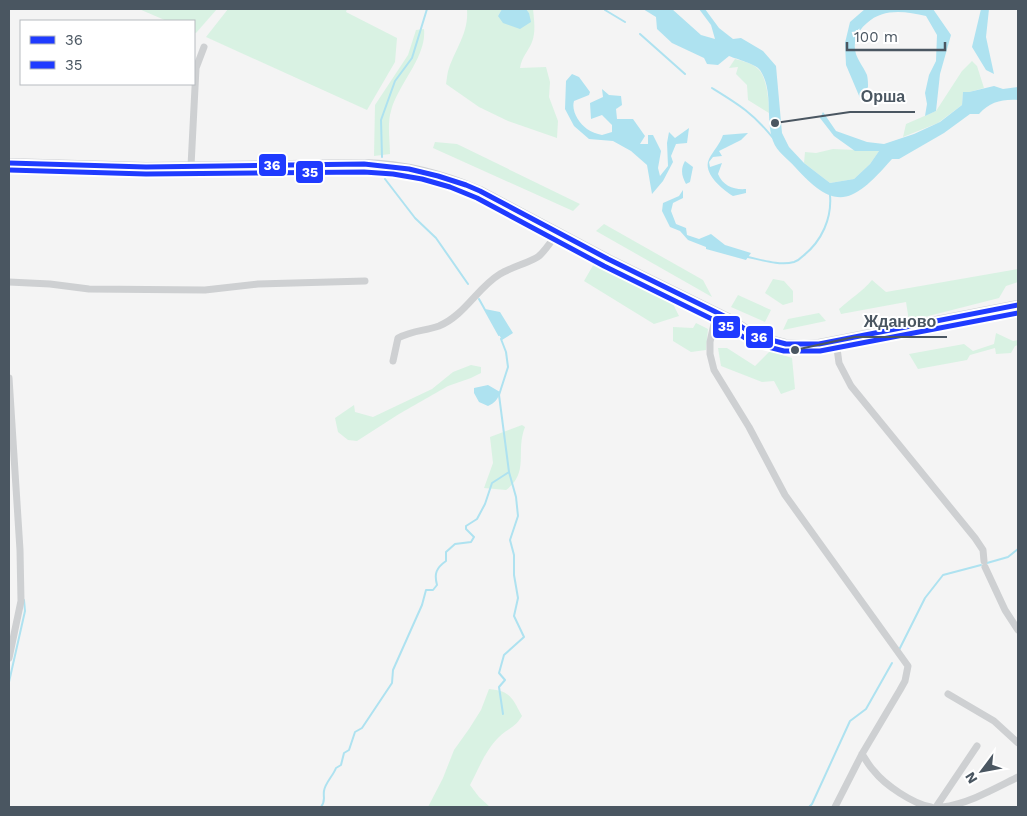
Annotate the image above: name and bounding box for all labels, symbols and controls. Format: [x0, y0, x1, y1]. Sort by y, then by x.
legend [20, 20, 195, 85]
scale bar [847, 20, 944, 52]
text: 100 m [854, 28, 898, 46]
text: 36 [65, 31, 83, 49]
text: 35 [65, 56, 82, 74]
callout: Орша [850, 81, 915, 112]
text: Орша [861, 87, 905, 106]
line badge: 36 [258, 153, 287, 177]
text: 36 [264, 157, 281, 173]
line badge: 35 [295, 160, 324, 184]
text: 35 [302, 164, 318, 180]
callout: Жданово [854, 306, 947, 337]
text: Жданово [863, 312, 936, 331]
line badge: 35 [712, 315, 741, 339]
text: 35 [718, 318, 734, 334]
line badge: 36 [745, 325, 774, 349]
text: 36 [751, 329, 768, 345]
north arrow [957, 746, 1007, 796]
text: N [961, 769, 981, 787]

